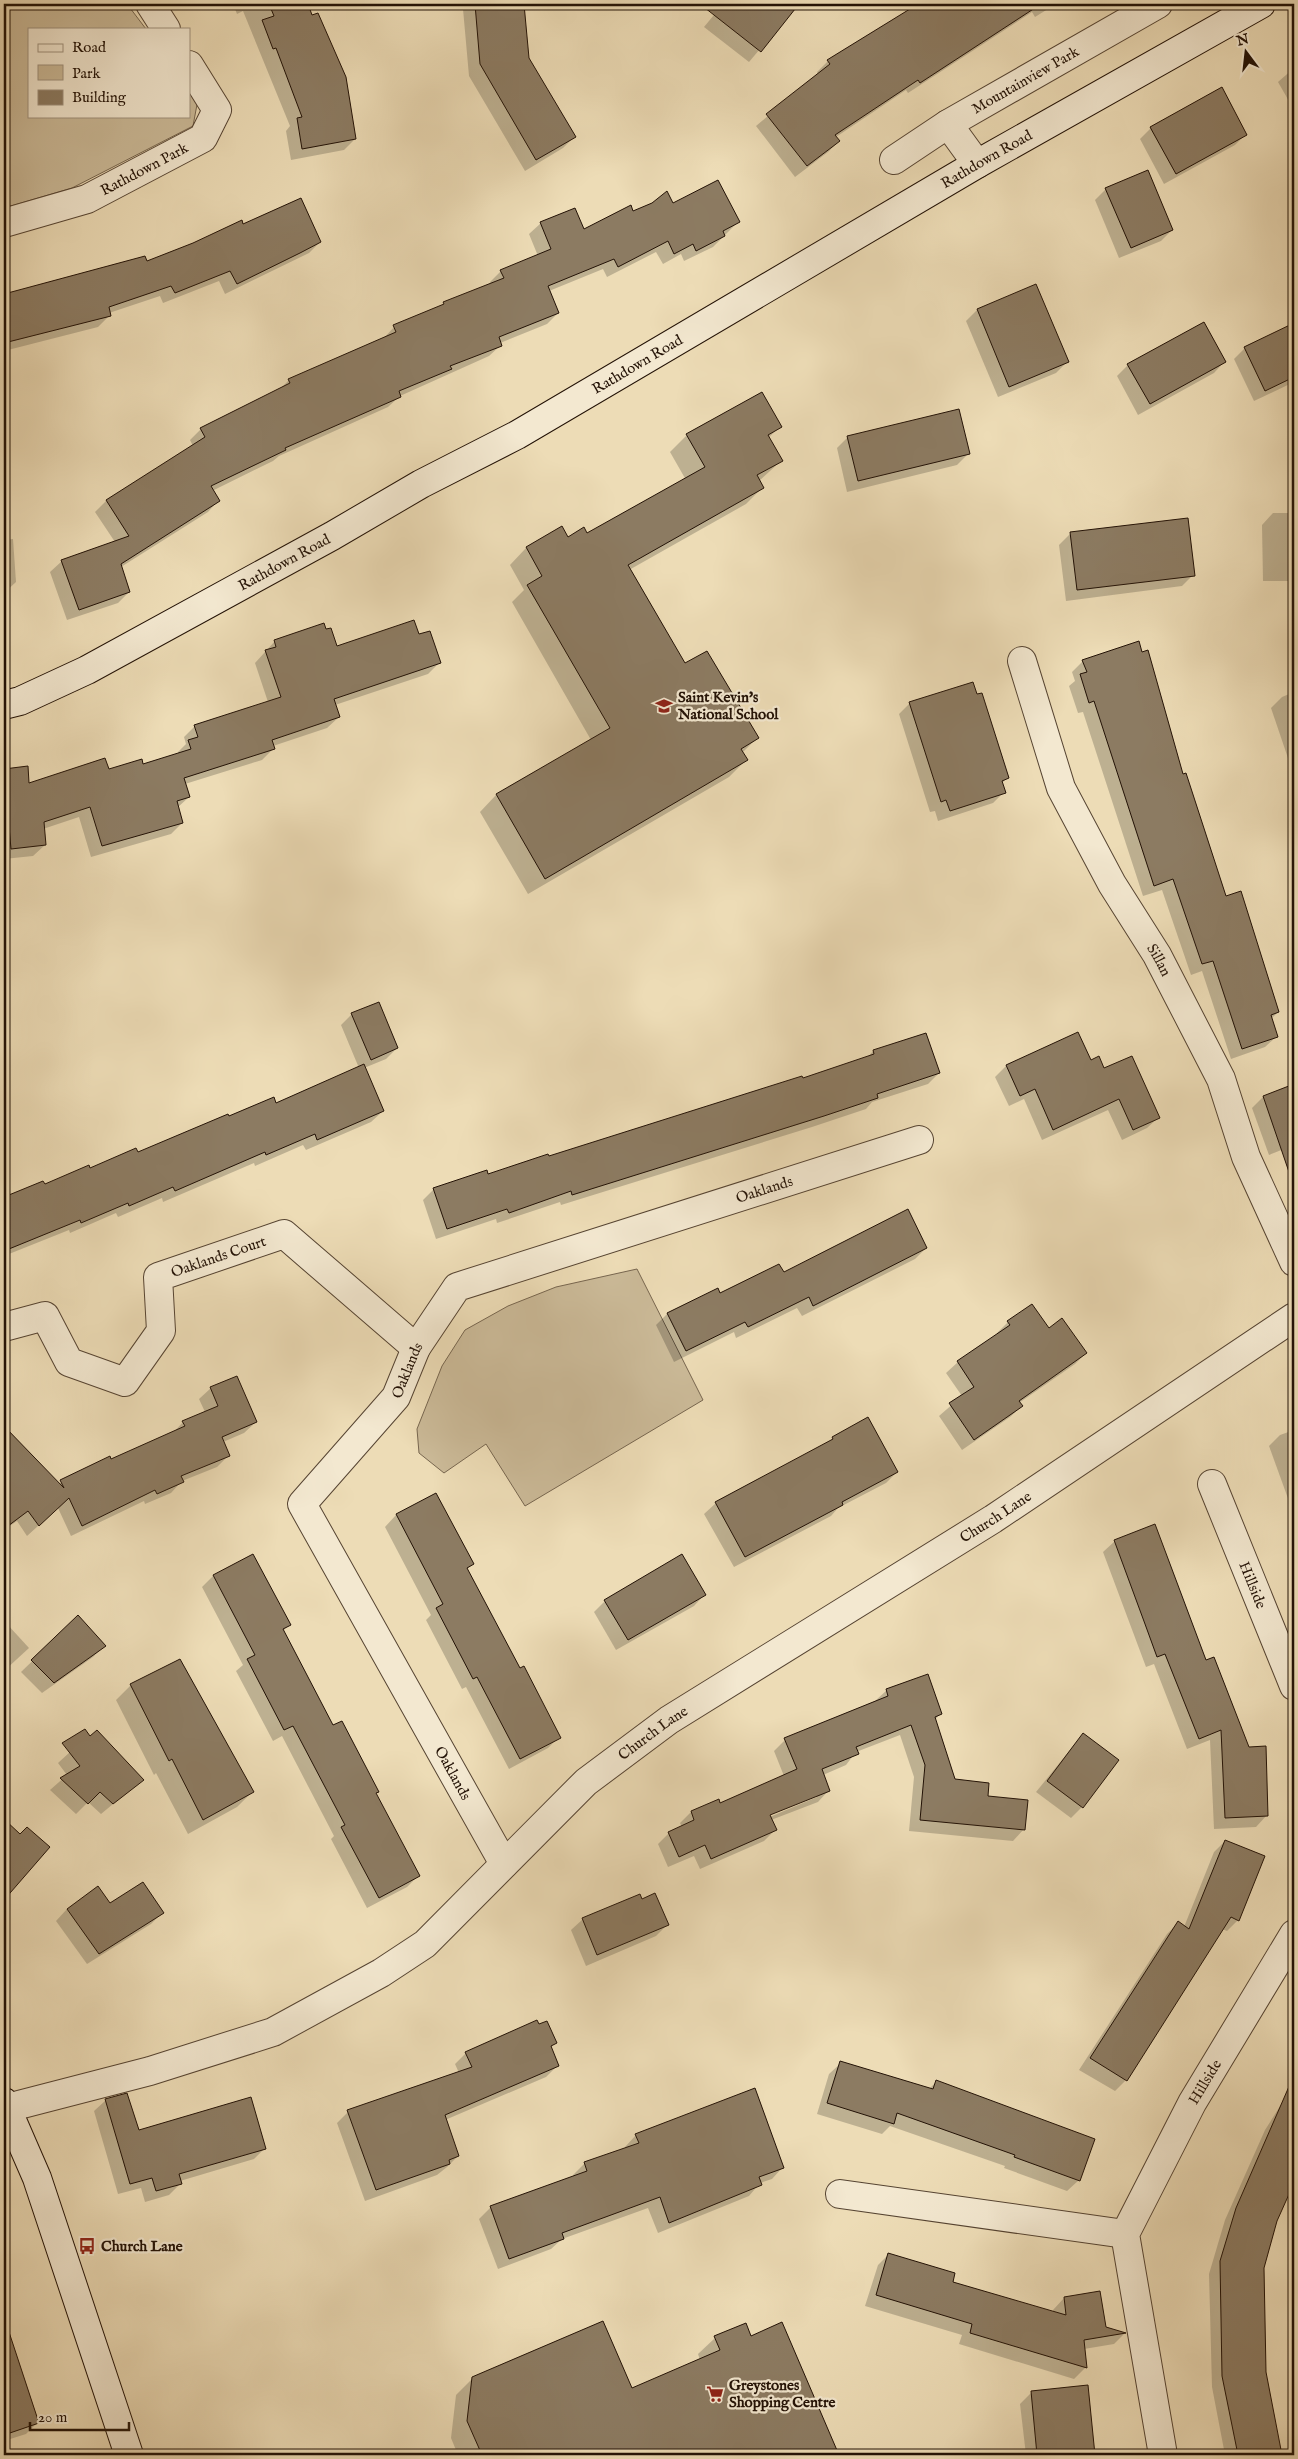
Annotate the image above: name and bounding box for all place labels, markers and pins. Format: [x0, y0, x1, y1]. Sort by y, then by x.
place label: Saint Kevin's National School [677, 688, 779, 724]
school or university icon: Saint Kevin's National School [654, 696, 674, 716]
bus stop icon: Church Lane [77, 2236, 97, 2256]
place label: Church Lane [101, 2237, 183, 2256]
place label: Greystones Shopping Centre [729, 2376, 836, 2412]
supermarket icon: Greystones Shopping Centre [705, 2384, 725, 2404]

